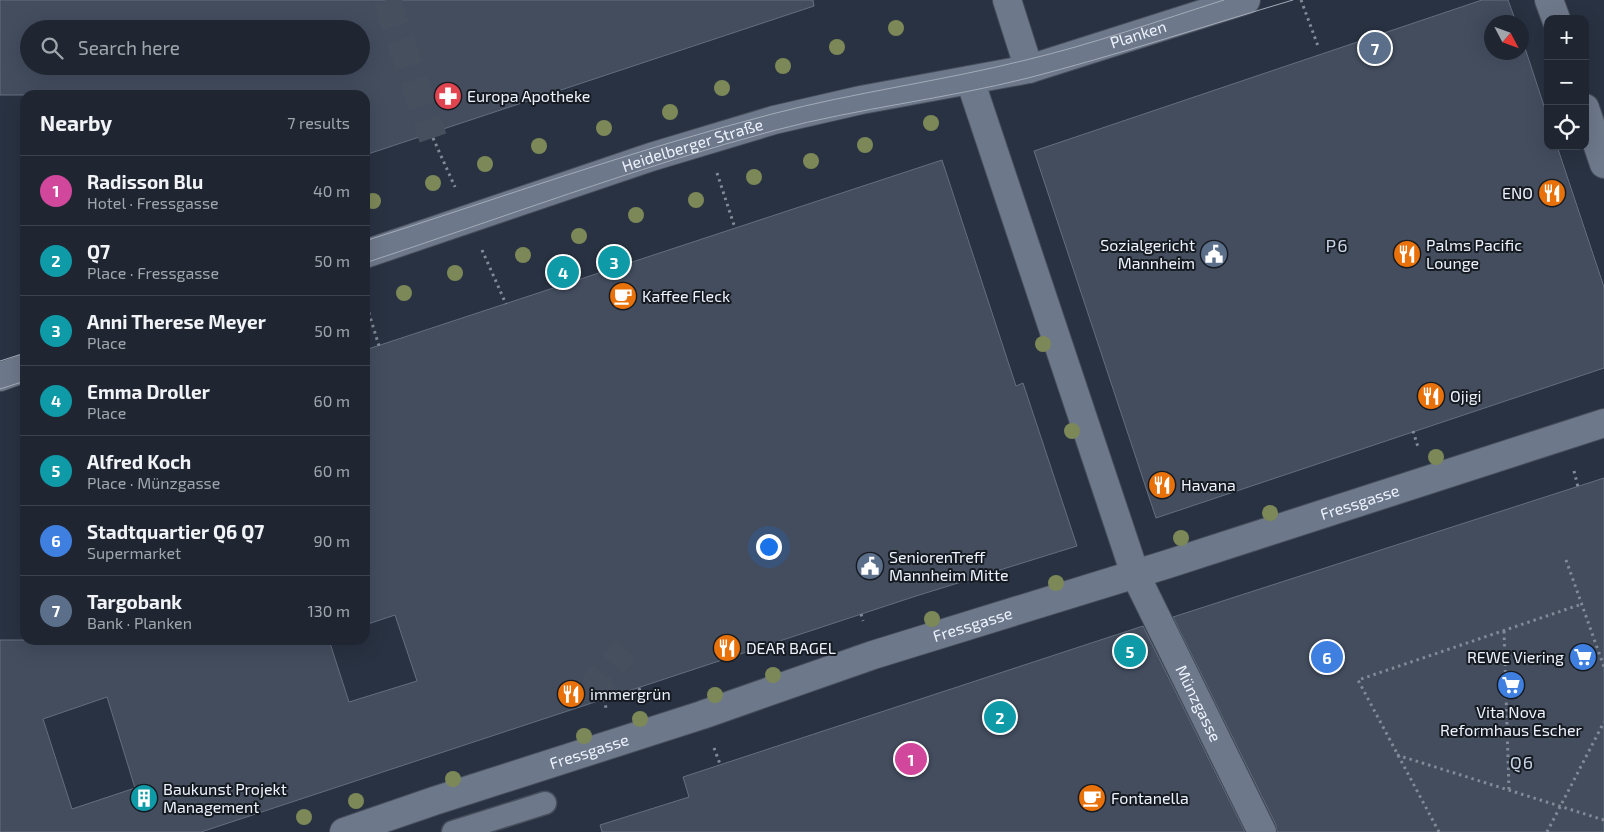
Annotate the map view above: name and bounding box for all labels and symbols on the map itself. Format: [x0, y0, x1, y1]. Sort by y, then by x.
north arrow [1484, 15, 1529, 60]
street label: Planken [1107, 16, 1168, 52]
pin: 7 [1359, 29, 1391, 67]
pharmacy icon: Europa Apotheke [433, 81, 463, 111]
place label: Europa Apotheke [467, 86, 590, 105]
street label: Heidelberger Straße [619, 114, 765, 175]
restaurant icon: ENO [1537, 178, 1567, 208]
place label: ENO [1502, 183, 1533, 202]
district label: P6 [1326, 234, 1348, 256]
place label: Sozialgericht Mannheim [1100, 235, 1195, 272]
place label: Palms Pacific Lounge [1426, 235, 1522, 272]
public building icon: Sozialgericht Mannheim [1199, 239, 1229, 269]
restaurant icon: Palms Pacific Lounge [1392, 239, 1422, 269]
pin: 3 [598, 243, 630, 281]
pin: 4 [547, 253, 579, 291]
cafe icon: Kaffee Fleck [608, 281, 638, 311]
place label: Kaffee Fleck [642, 286, 730, 305]
restaurant icon: Ojigi [1416, 381, 1446, 411]
place label: Ojigi [1450, 386, 1482, 406]
restaurant icon: Havana [1147, 470, 1177, 500]
place label: Havana [1181, 475, 1236, 494]
street label: Fressgasse [1318, 480, 1401, 523]
your location [756, 534, 782, 560]
place label: SeniorenTreff Mannheim Mitte [889, 547, 1009, 584]
public building icon: SeniorenTreff Mannheim Mitte [855, 551, 885, 581]
street label: Fressgasse [930, 603, 1014, 645]
pin: 5 [1114, 632, 1146, 670]
restaurant icon: DEAR BAGEL [712, 633, 742, 663]
place label: DEAR BAGEL [746, 638, 836, 657]
pin: 6 [1311, 638, 1343, 676]
supermarket icon: REWE Viering [1568, 642, 1598, 672]
place label: REWE Viering [1467, 647, 1564, 666]
street label: Münzgasse [1172, 662, 1226, 745]
supermarket icon: Vita Nova Reformhaus Escher [1496, 670, 1526, 700]
restaurant icon: immergrün [556, 679, 586, 709]
place label: immergrün [590, 684, 671, 703]
pin: 2 [984, 698, 1016, 736]
place label: Vita Nova Reformhaus Escher [1440, 702, 1583, 739]
street label: Fressgasse [547, 729, 631, 772]
pin: 1 [895, 740, 927, 778]
district label: Q6 [1510, 751, 1534, 773]
place label: Baukunst Projekt Management [163, 779, 287, 816]
building icon: Baukunst Projekt Management [129, 783, 159, 813]
cafe icon: Fontanella [1077, 783, 1107, 813]
place label: Fontanella [1111, 788, 1189, 807]

